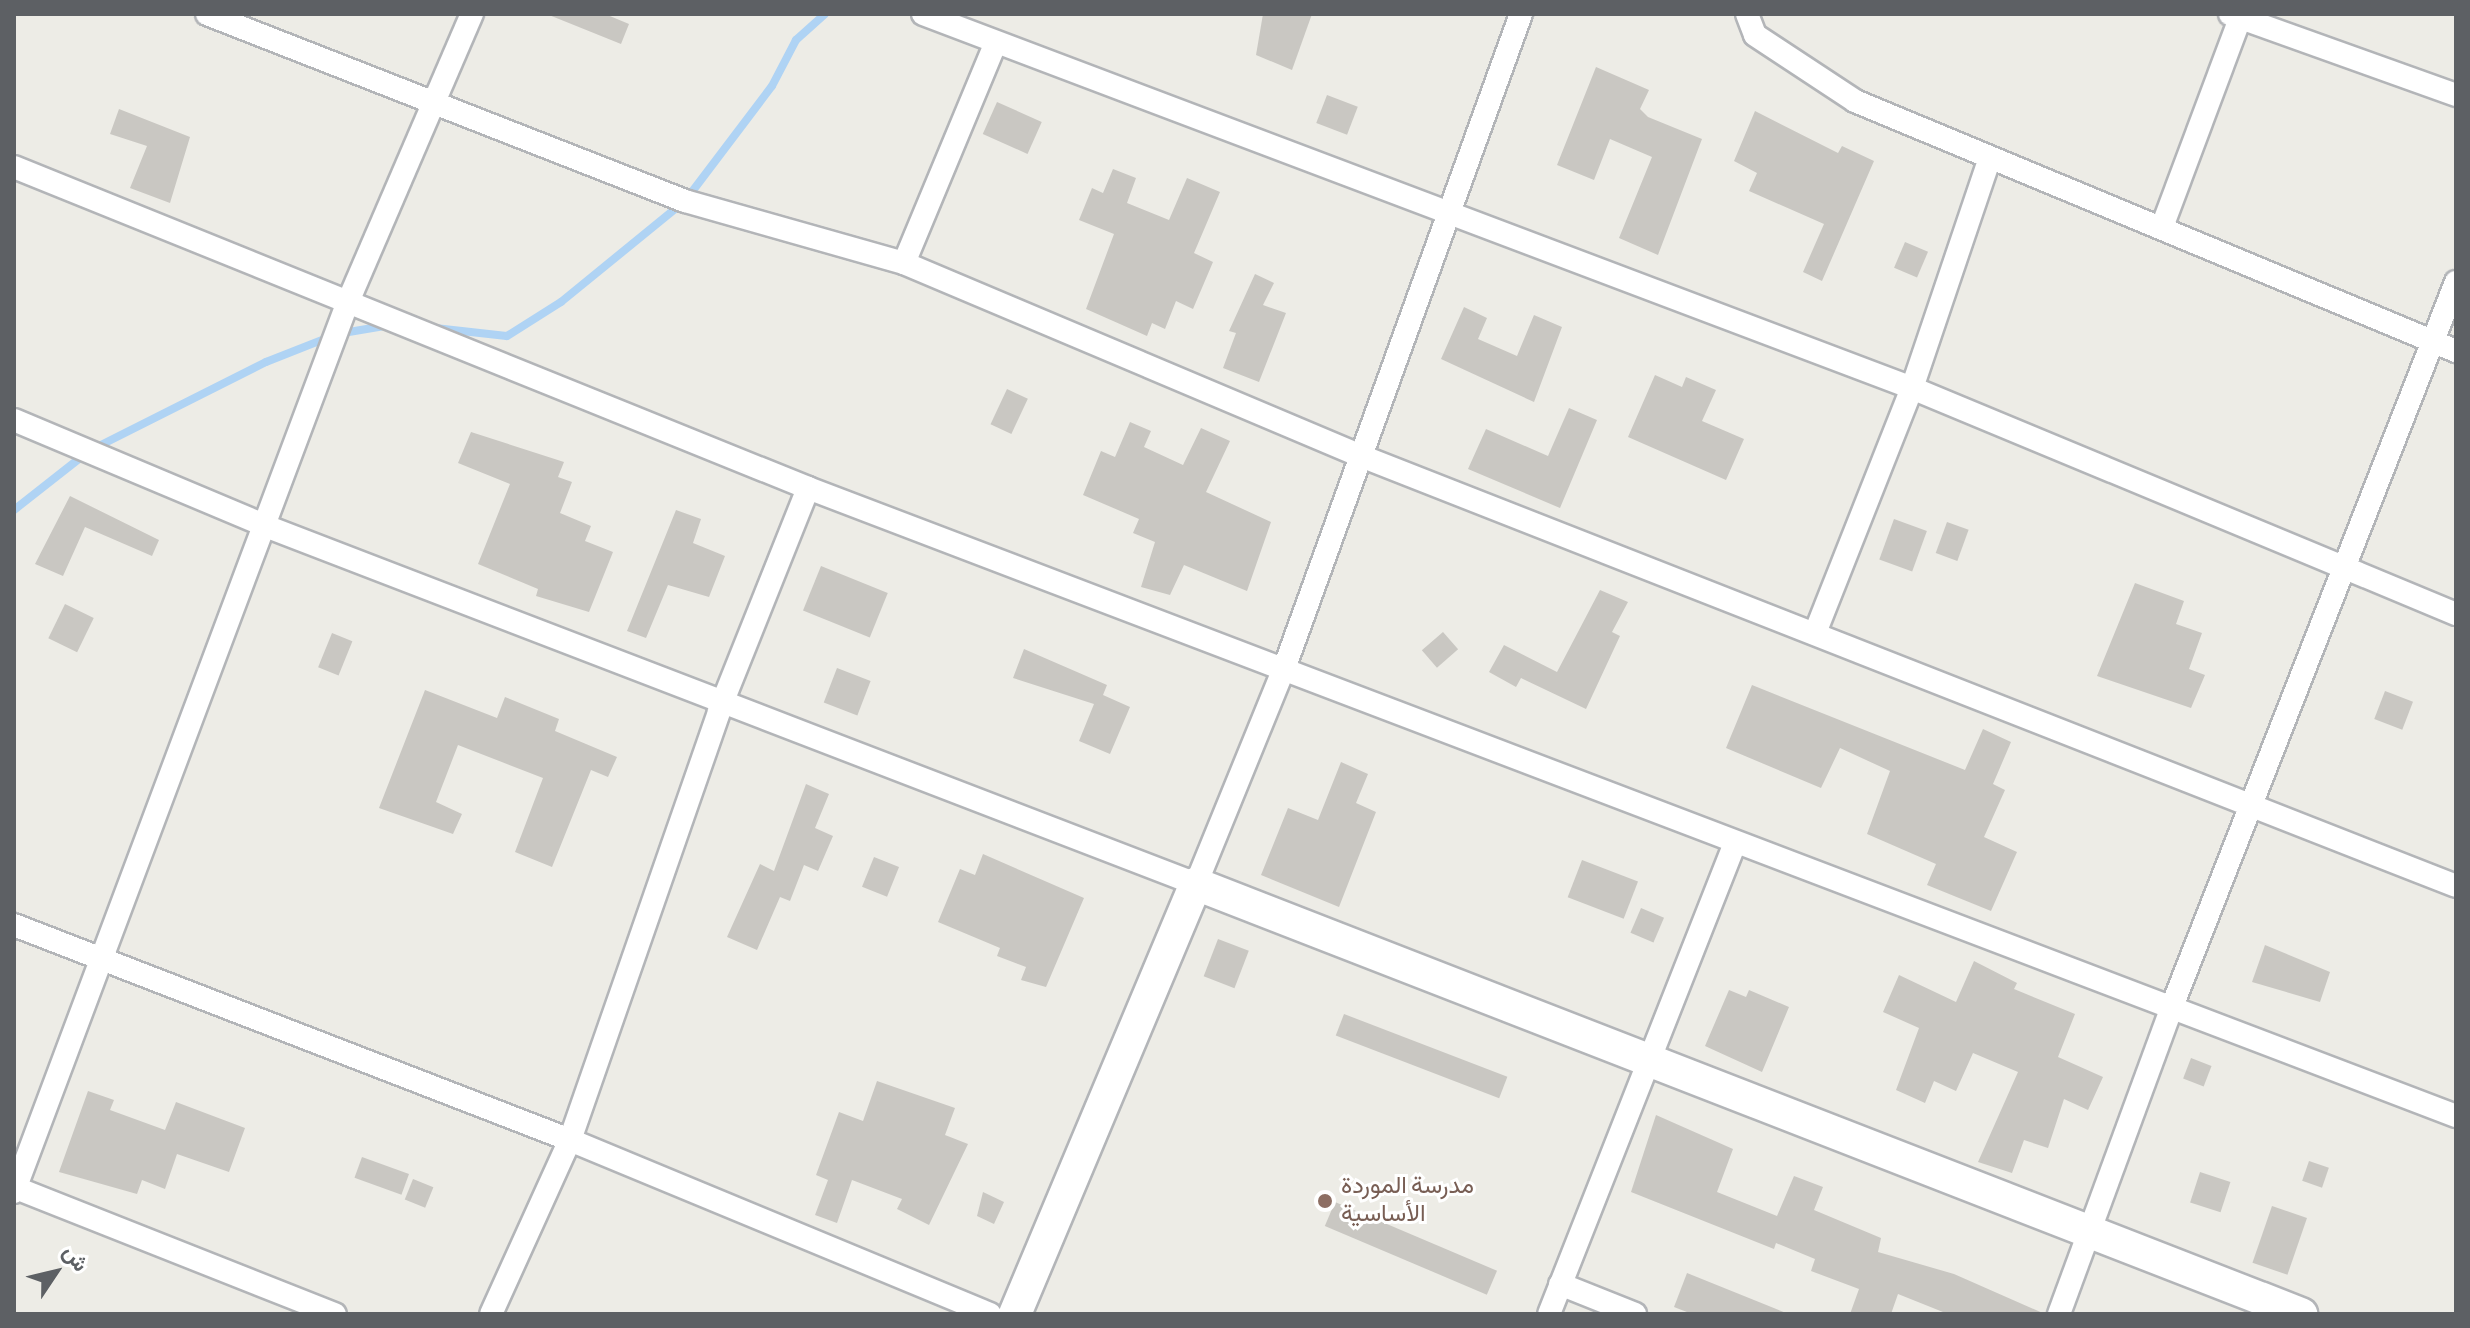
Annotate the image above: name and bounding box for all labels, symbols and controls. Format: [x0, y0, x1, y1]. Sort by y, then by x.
place label: مدرسة الموردة الأساسية [1341, 1173, 1474, 1229]
marker: مدرسة الموردة الأساسية [1316, 1192, 1334, 1210]
north arrow [16, 1232, 96, 1312]
text: ش [59, 1241, 92, 1275]

